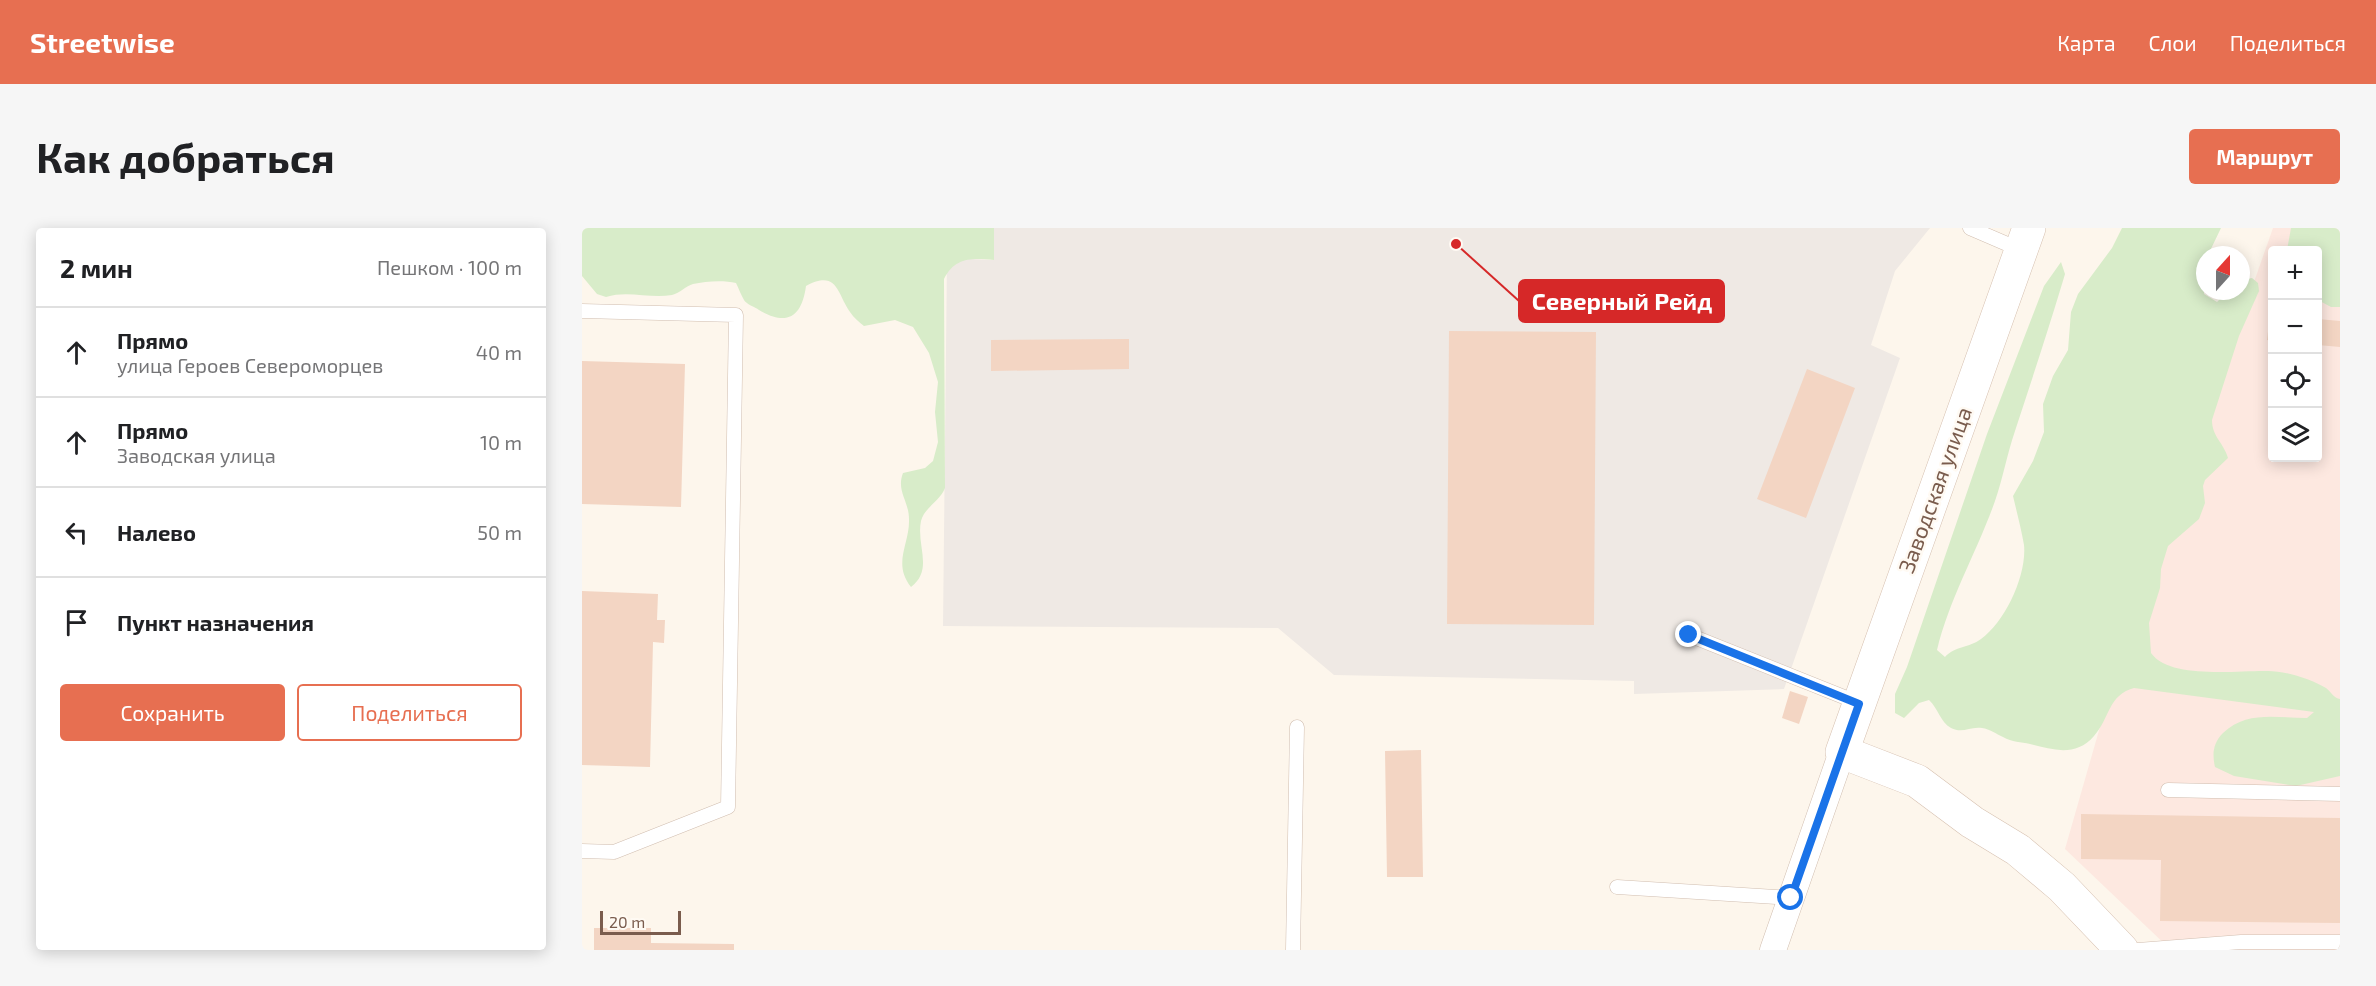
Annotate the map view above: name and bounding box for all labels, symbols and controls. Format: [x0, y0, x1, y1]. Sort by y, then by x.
text: Streetwise [30, 25, 175, 59]
text: Карта [2057, 30, 2116, 55]
text: Слои [2149, 30, 2197, 55]
text: Поделиться [2230, 30, 2346, 55]
button: Маршрут [2189, 129, 2340, 184]
text: Как добраться [36, 131, 335, 181]
north arrow [2196, 246, 2250, 300]
map controls [2268, 246, 2322, 462]
button: + [2268, 246, 2322, 300]
text: 2 мин [60, 252, 133, 283]
text: Пешком · 100 m [377, 255, 522, 279]
callout: Северный Рейд [1519, 280, 1724, 322]
text: Северный Рейд [1532, 286, 1712, 315]
button: − [2268, 300, 2322, 354]
text: Прямо [117, 327, 188, 353]
icon: ahead [60, 336, 93, 369]
text: 40 m [476, 340, 522, 364]
text: улица Героев Североморцев [117, 353, 383, 377]
button: locate [2268, 354, 2322, 408]
street label: Заводская улица [1892, 403, 1977, 576]
button: layers [2268, 408, 2322, 462]
text: Прямо [117, 417, 188, 443]
icon: ahead [60, 426, 93, 459]
text: 10 m [480, 430, 522, 454]
text: Заводская улица [117, 443, 276, 467]
icon: left [60, 516, 93, 549]
text: Налево [117, 519, 196, 545]
text: 50 m [477, 520, 522, 544]
icon: arrive [60, 606, 93, 639]
text: Пункт назначения [117, 609, 314, 635]
route end [1675, 621, 1701, 647]
button: Сохранить [60, 684, 285, 741]
button: Поделиться [297, 684, 522, 741]
route start [1777, 884, 1803, 910]
scale bar [600, 908, 681, 936]
text: 20 m [609, 912, 645, 931]

